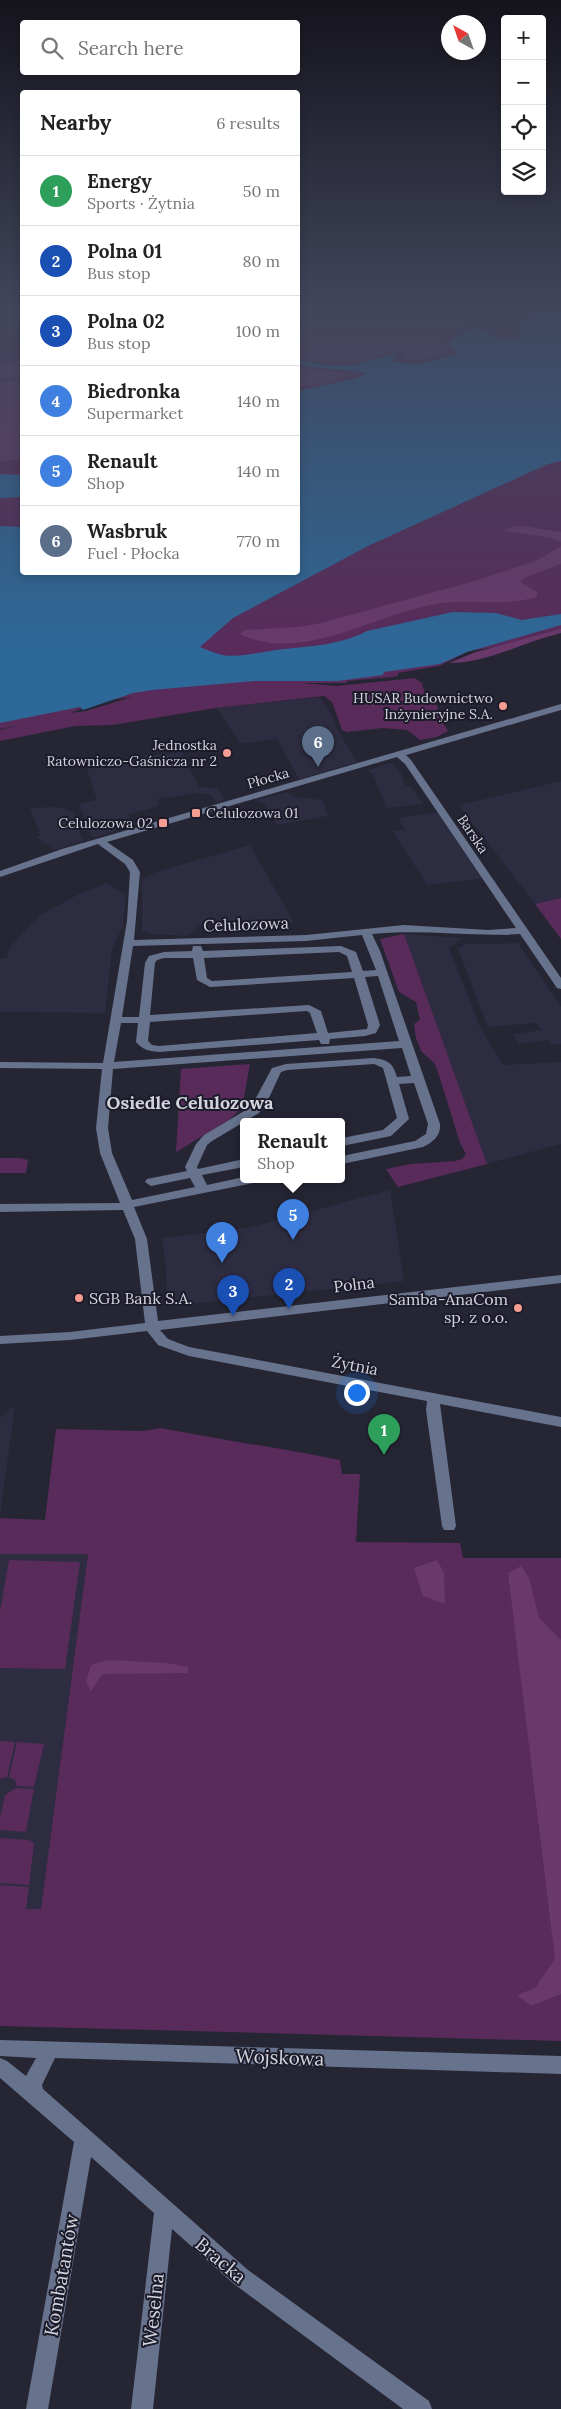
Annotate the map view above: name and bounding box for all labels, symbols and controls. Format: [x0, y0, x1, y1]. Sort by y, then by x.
north arrow [441, 15, 486, 60]
map controls [501, 15, 546, 195]
button: + [501, 15, 546, 60]
search box [20, 20, 300, 75]
icon: search [38, 34, 66, 62]
text: Search here [78, 36, 184, 60]
button: − [501, 60, 546, 105]
button: locate [501, 105, 546, 150]
text: Nearby [40, 109, 111, 136]
text: 6 results [216, 113, 280, 133]
button: layers [501, 150, 546, 195]
text: Energy [87, 169, 152, 193]
text: 1 [53, 181, 59, 201]
text: 50 m [243, 181, 280, 201]
text: Sports · Żytnia [87, 193, 195, 213]
text: Polna 01 [87, 239, 162, 263]
text: 2 [52, 251, 60, 271]
text: 80 m [243, 251, 280, 271]
text: Bus stop [87, 263, 151, 283]
text: Polna 02 [87, 309, 165, 333]
text: 3 [52, 321, 60, 341]
text: 100 m [236, 321, 280, 341]
text: Bus stop [87, 333, 151, 353]
text: Biedronka [87, 379, 180, 403]
text: 4 [52, 391, 60, 411]
text: 140 m [237, 391, 280, 411]
text: Supermarket [87, 403, 183, 423]
text: Renault [87, 449, 158, 473]
text: 5 [52, 461, 60, 481]
text: 140 m [237, 461, 280, 481]
text: Shop [87, 473, 125, 493]
text: Wasbruk [87, 519, 167, 543]
text: 6 [51, 531, 61, 551]
text: 770 m [237, 531, 280, 551]
text: Fuel · Płocka [87, 543, 180, 563]
place label: HUSAR Budownictwo Inżynieryjne S.A. [353, 689, 493, 723]
marker: HUSAR Budownictwo Inżynieryjne S.A. [497, 700, 509, 712]
pin: 6 [302, 726, 334, 767]
place label: Jednostka Ratowniczo-Gaśnicza nr 2 [47, 736, 217, 770]
marker: Jednostka Ratowniczo-Gaśnicza nr 2 [221, 747, 233, 759]
street label: Płocka [245, 763, 291, 793]
place label: Celulozowa 01 [206, 804, 298, 822]
marker: Celulozowa 01 [190, 807, 202, 819]
street label: Barska [453, 811, 493, 857]
place label: Celulozowa 02 [58, 814, 153, 832]
marker: Celulozowa 02 [157, 817, 169, 829]
street label: Celulozowa [203, 913, 289, 935]
district label: Osiedle Celulozowa [107, 1091, 274, 1114]
popup [240, 1118, 345, 1183]
text: Renault [257, 1129, 328, 1153]
text: Shop [257, 1153, 295, 1173]
pin: 5 [277, 1199, 309, 1240]
pin: 4 [206, 1222, 238, 1263]
pin: 2 [273, 1268, 305, 1309]
street label: Polna [332, 1272, 376, 1296]
pin: 3 [217, 1275, 249, 1316]
place label: SGB Bank S.A. [89, 1288, 193, 1308]
place label: Samba-AnaCom sp. z o.o. [389, 1289, 508, 1327]
marker: SGB Bank S.A. [73, 1292, 85, 1304]
marker: Samba-AnaCom sp. z o.o. [512, 1302, 524, 1314]
street label: Żytnia [330, 1351, 380, 1379]
your location [344, 1380, 370, 1406]
pin: 1 [368, 1414, 400, 1455]
street label: Wojskowa [235, 2043, 325, 2071]
street label: Kombatantów [38, 2211, 84, 2338]
street label: Bracka [190, 2232, 252, 2288]
street label: Weselna [137, 2272, 169, 2348]

